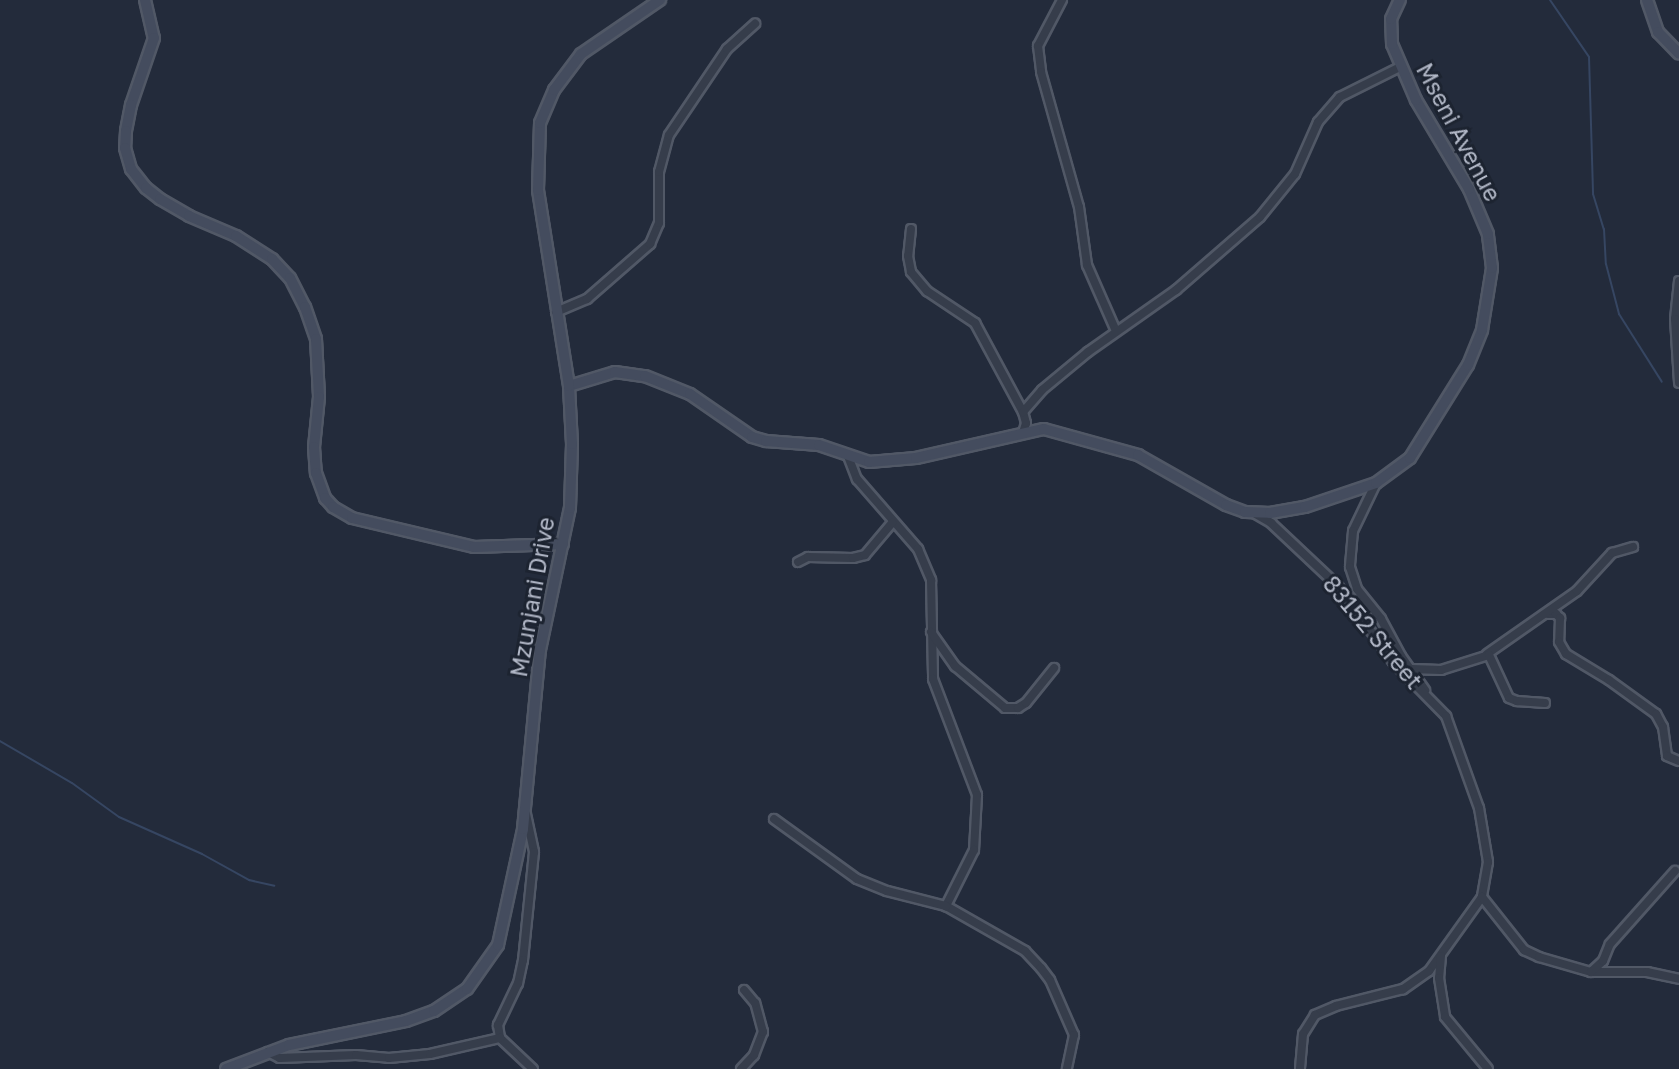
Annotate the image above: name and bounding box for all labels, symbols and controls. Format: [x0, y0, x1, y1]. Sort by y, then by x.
street label: Mseni Avenue [1411, 58, 1507, 206]
street label: Mzunjani Drive [504, 515, 560, 679]
street label: 83152 Street [1318, 570, 1428, 694]

